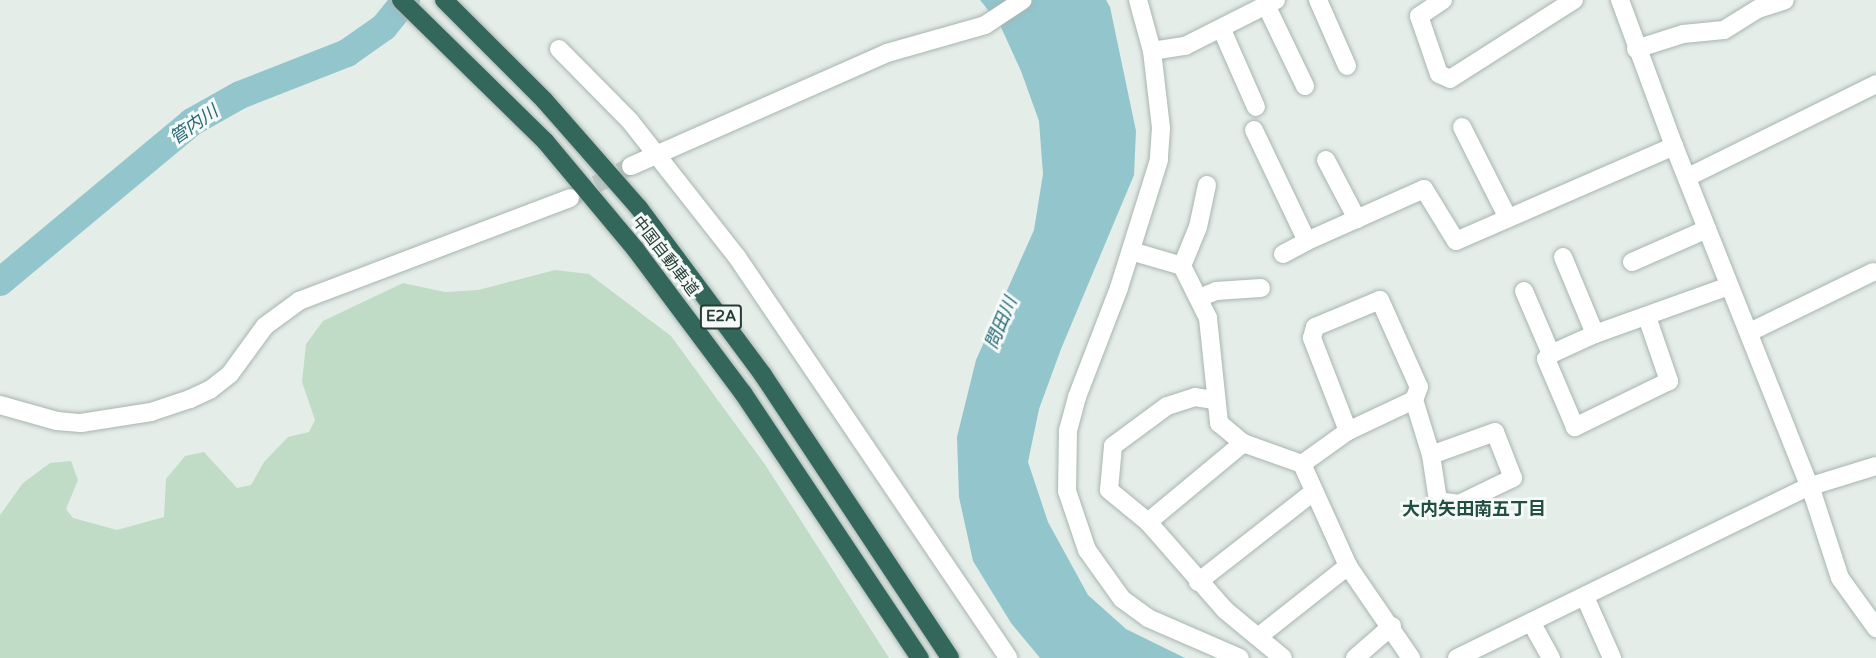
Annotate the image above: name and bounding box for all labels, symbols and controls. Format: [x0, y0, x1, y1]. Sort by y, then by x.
water label: 管内川 [166, 101, 222, 149]
street label: 中国自動車道 [628, 212, 702, 300]
water label: 問田川 [981, 294, 1021, 352]
road number: E2A [698, 305, 744, 329]
district label: 大内矢田南五丁目 [1402, 498, 1546, 520]

